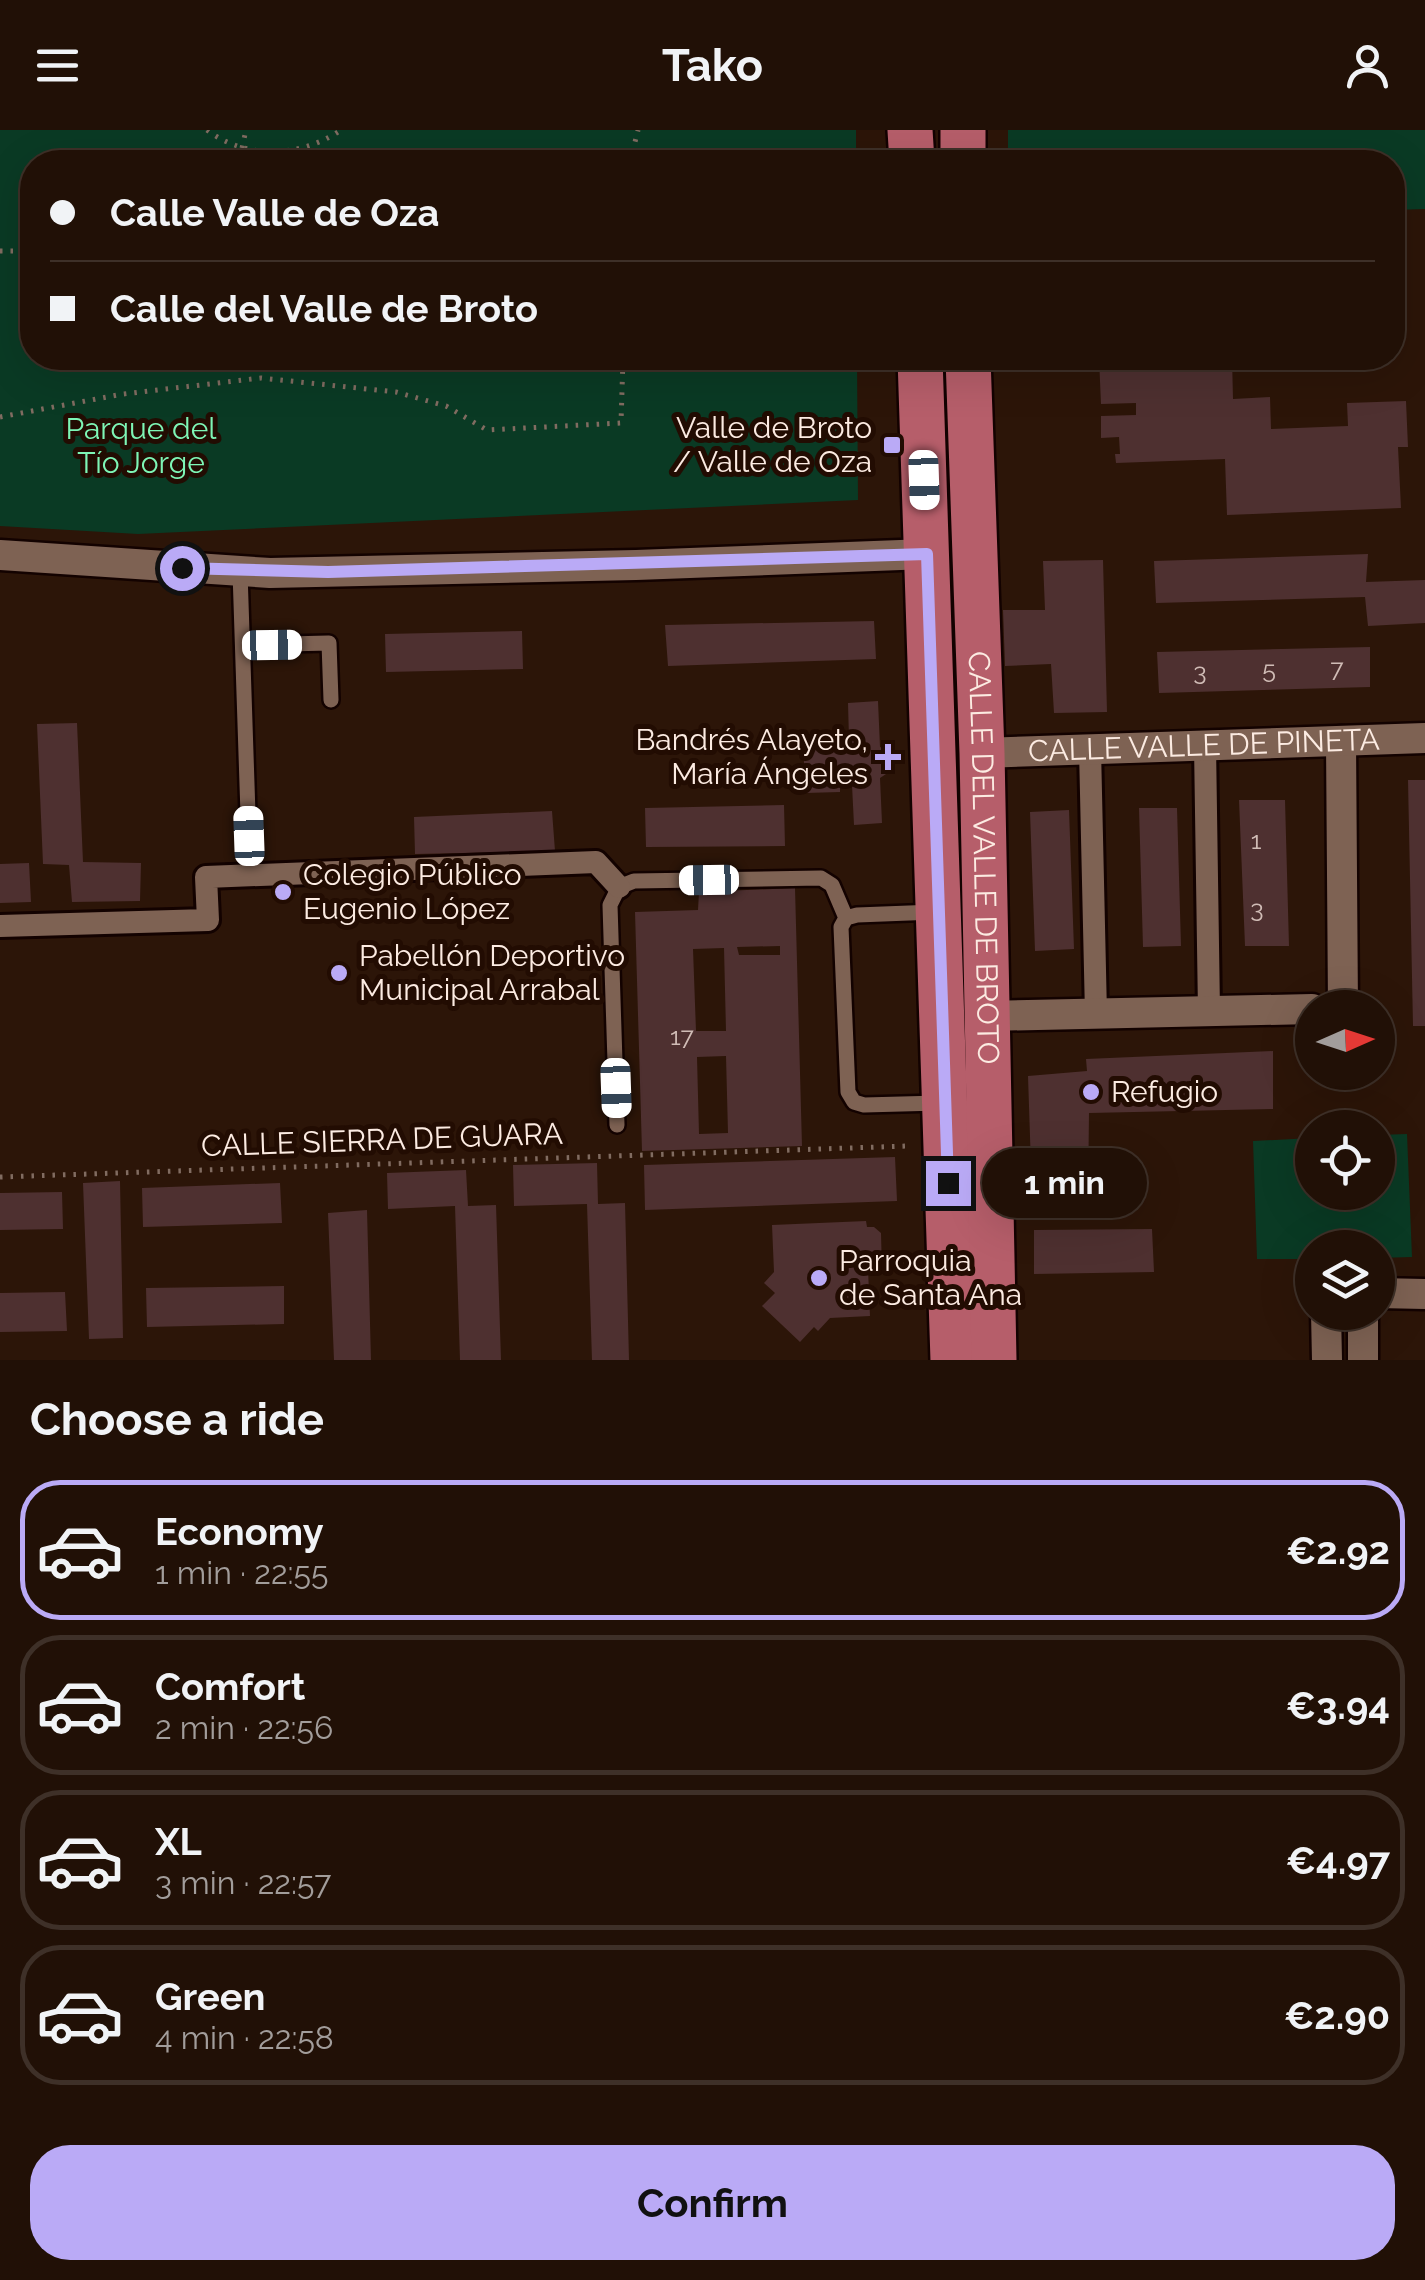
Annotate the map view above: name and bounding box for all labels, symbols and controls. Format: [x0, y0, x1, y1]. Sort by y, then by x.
icon: menu [30, 38, 85, 93]
icon: person [1340, 38, 1395, 93]
text: Tako [662, 39, 763, 92]
text: Calle Valle de Oza [110, 190, 439, 235]
text: Calle del Valle de Broto [110, 286, 538, 331]
place label: Valle de Broto / Valle de Oza [673, 410, 872, 479]
park label: Parque del Tío Jorge [66, 411, 217, 480]
marker: Valle de Broto / Valle de Oza [881, 434, 903, 456]
car [908, 449, 940, 511]
route start [160, 546, 205, 591]
car [242, 629, 302, 661]
street label: CALLE DEL VALLE DE BROTO [961, 651, 1006, 1065]
house number: 7 [1330, 653, 1344, 683]
house number: 5 [1262, 654, 1276, 684]
house number: 3 [1193, 656, 1207, 686]
place label: Bandrés Alayeto, María Ángeles [635, 722, 868, 791]
street label: CALLE VALLE DE PINETA [1027, 722, 1380, 768]
marker: Bandrés Alayeto, María Ángeles [877, 746, 899, 768]
car [233, 805, 265, 867]
house number: 1 [1251, 825, 1262, 855]
place label: Colegio Público Eugenio López [303, 857, 522, 926]
car [679, 864, 739, 896]
marker: Colegio Público Eugenio López [272, 881, 294, 903]
house number: 3 [1250, 893, 1264, 923]
place label: Pabellón Deportivo Municipal Arrabal [359, 938, 625, 1007]
marker: Pabellón Deportivo Municipal Arrabal [328, 962, 350, 984]
north arrow [1295, 990, 1395, 1090]
map controls [1295, 990, 1395, 1330]
house number: 17 [670, 1021, 695, 1051]
car [600, 1057, 632, 1119]
place label: Refugio [1111, 1074, 1218, 1109]
marker: Refugio [1080, 1081, 1102, 1103]
button: locate [1295, 1110, 1395, 1210]
street label: CALLE SIERRA DE GUARA [200, 1116, 564, 1163]
callout: 1 min [983, 1148, 1148, 1218]
route end [926, 1161, 971, 1206]
text: 1 min [1024, 1164, 1105, 1201]
button: layers [1295, 1230, 1395, 1330]
place label: Parroquia de Santa Ana [839, 1243, 1022, 1312]
marker: Parroquia de Santa Ana [808, 1267, 830, 1289]
text: Choose a ride [30, 1393, 324, 1446]
icon: car [35, 1505, 125, 1595]
text: Economy [155, 1509, 324, 1554]
text: €2.92 [1286, 1528, 1390, 1573]
text: 1 min · 22:55 [155, 1554, 329, 1591]
icon: car [35, 1660, 125, 1750]
text: Comfort [155, 1664, 305, 1709]
text: €3.94 [1286, 1683, 1390, 1728]
text: 2 min · 22:56 [155, 1709, 333, 1746]
icon: car [35, 1815, 125, 1905]
text: XL [155, 1819, 202, 1864]
text: €4.97 [1286, 1838, 1390, 1883]
text: 3 min · 22:57 [155, 1864, 331, 1901]
icon: car [35, 1970, 125, 2060]
text: Green [155, 1974, 265, 2019]
text: €2.90 [1284, 1993, 1390, 2038]
text: 4 min · 22:58 [155, 2019, 334, 2056]
button: Confirm [30, 2145, 1395, 2260]

